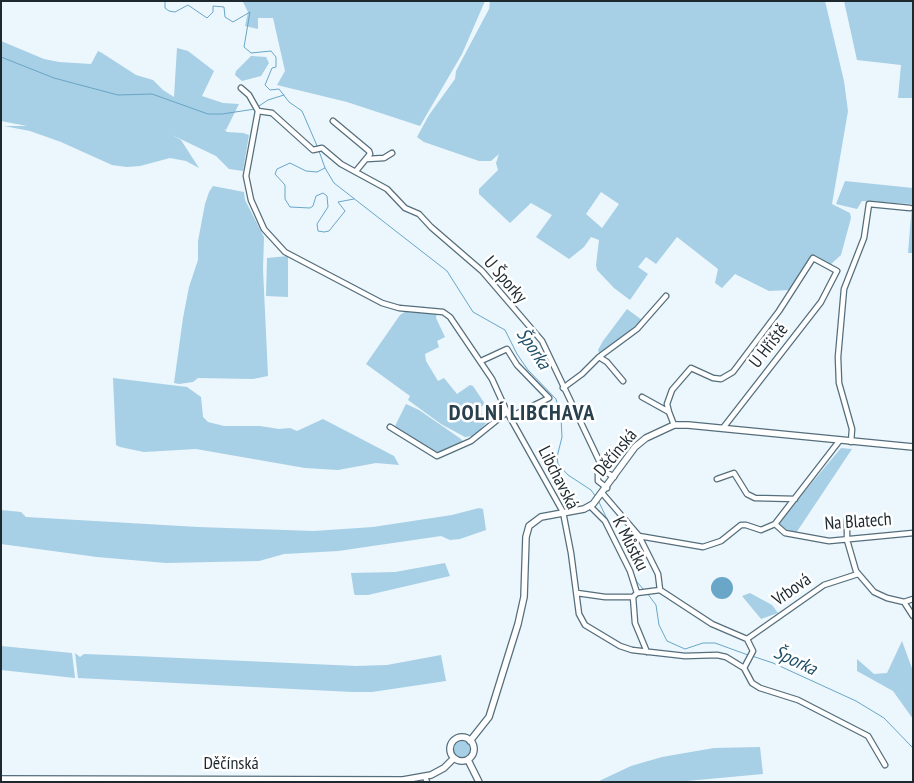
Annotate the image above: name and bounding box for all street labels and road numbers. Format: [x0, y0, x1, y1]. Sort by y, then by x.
street label: U Šporky [479, 252, 531, 308]
street label: U Hřiště [745, 320, 793, 372]
street label: Děčínská [590, 425, 642, 481]
street label: Libchavská [533, 443, 583, 513]
street label: Na Blatech [824, 509, 892, 535]
street label: K Můstku [607, 513, 653, 575]
street label: Vrbová [769, 569, 815, 611]
street label: Děčínská [203, 753, 259, 775]

